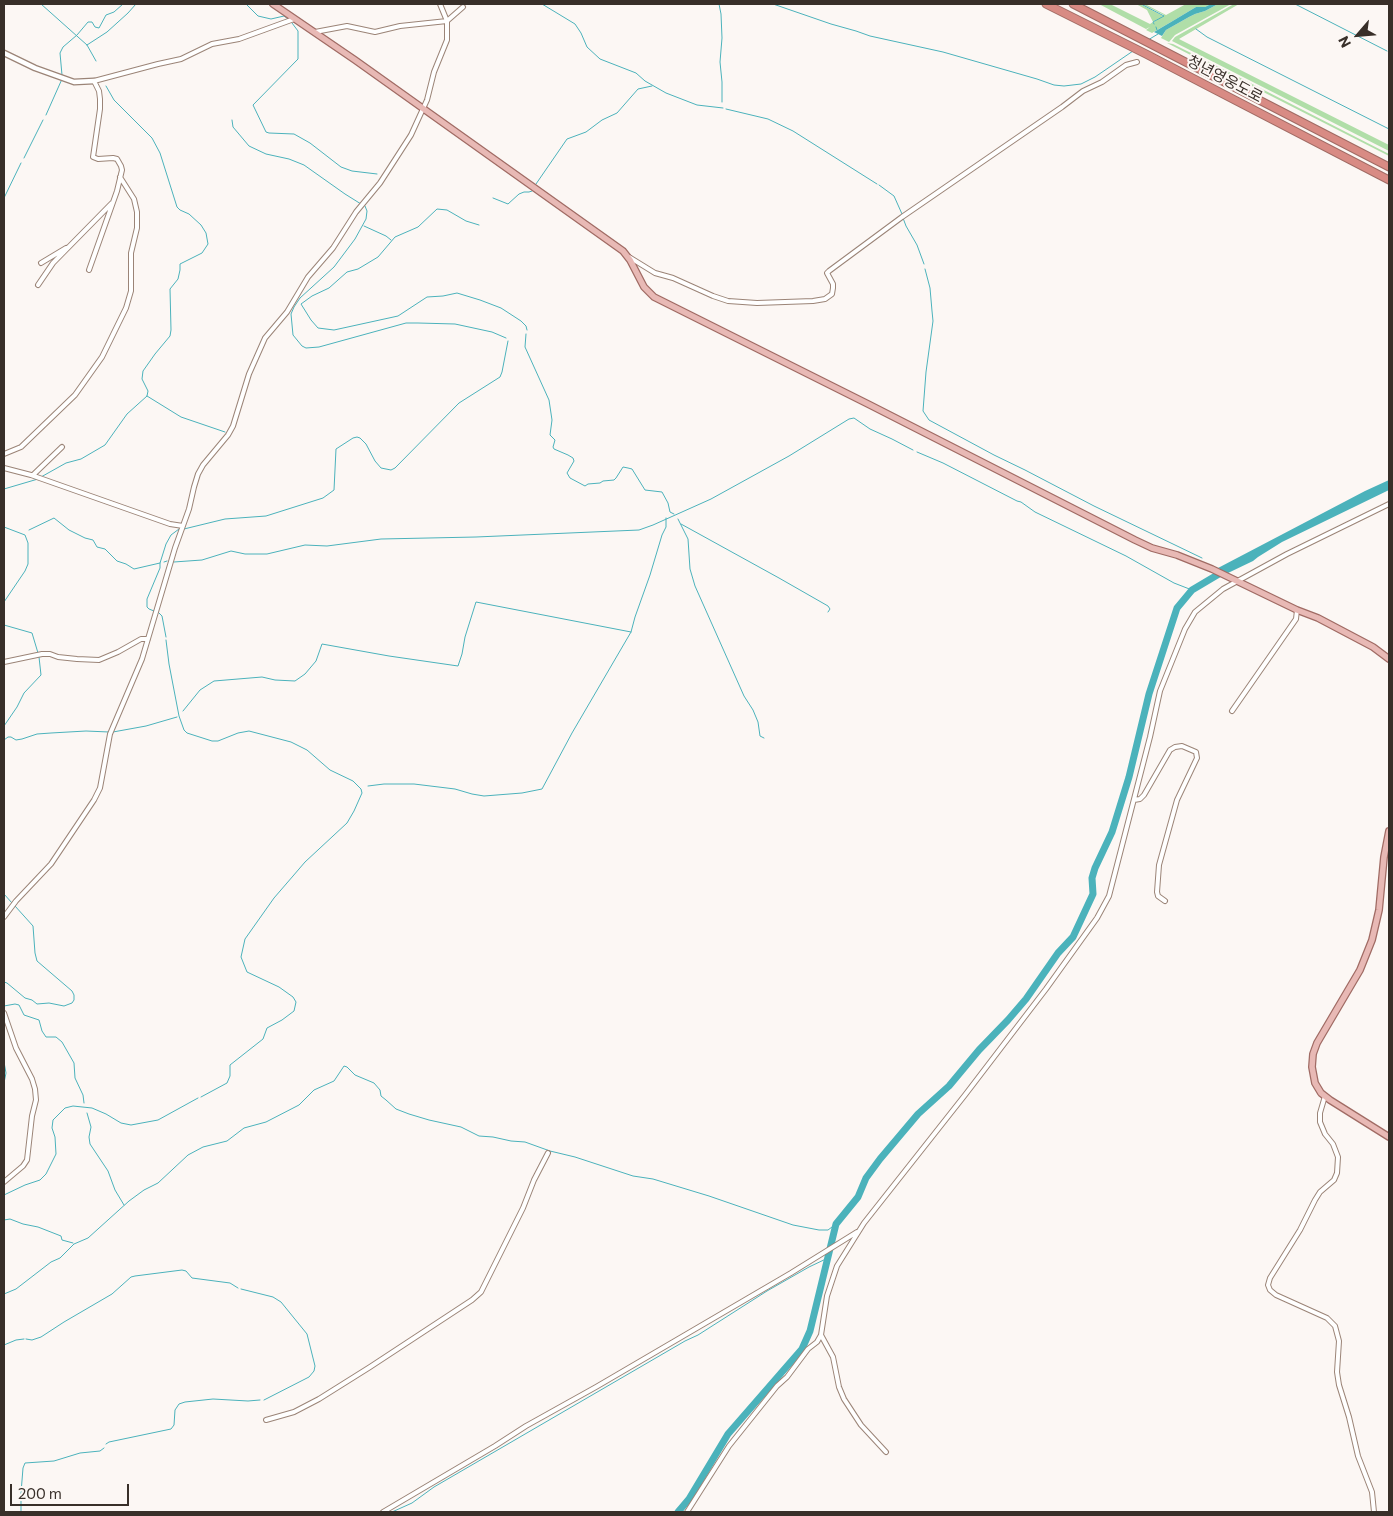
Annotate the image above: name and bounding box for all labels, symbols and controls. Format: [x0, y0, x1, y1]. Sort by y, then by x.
north arrow [1333, 10, 1383, 60]
text: N [1334, 34, 1354, 51]
street label: 청년영웅도로 [1184, 52, 1266, 106]
scale bar [12, 1474, 131, 1506]
text: 200 m [18, 1484, 62, 1502]

